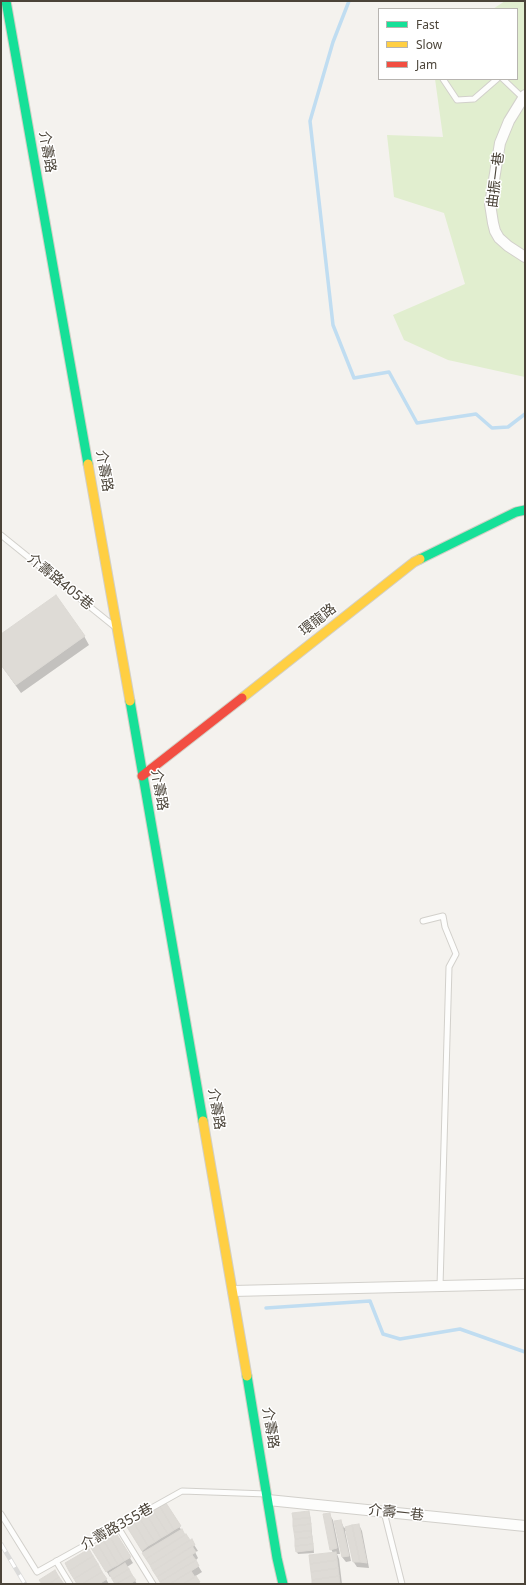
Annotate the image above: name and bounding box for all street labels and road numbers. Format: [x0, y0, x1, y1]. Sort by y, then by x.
street label: 介壽路 [35, 130, 59, 174]
street label: 曲振一巷 [484, 151, 508, 209]
street label: 介壽路 [92, 449, 116, 493]
street label: 介壽路405巷 [24, 550, 96, 614]
street label: 環龍路 [296, 600, 340, 640]
street label: 介壽路 [147, 768, 171, 812]
street label: 介壽路 [204, 1087, 228, 1131]
street label: 介壽路 [258, 1406, 282, 1450]
street label: 介壽路355巷 [78, 1500, 156, 1554]
street label: 介壽一巷 [367, 1502, 425, 1524]

